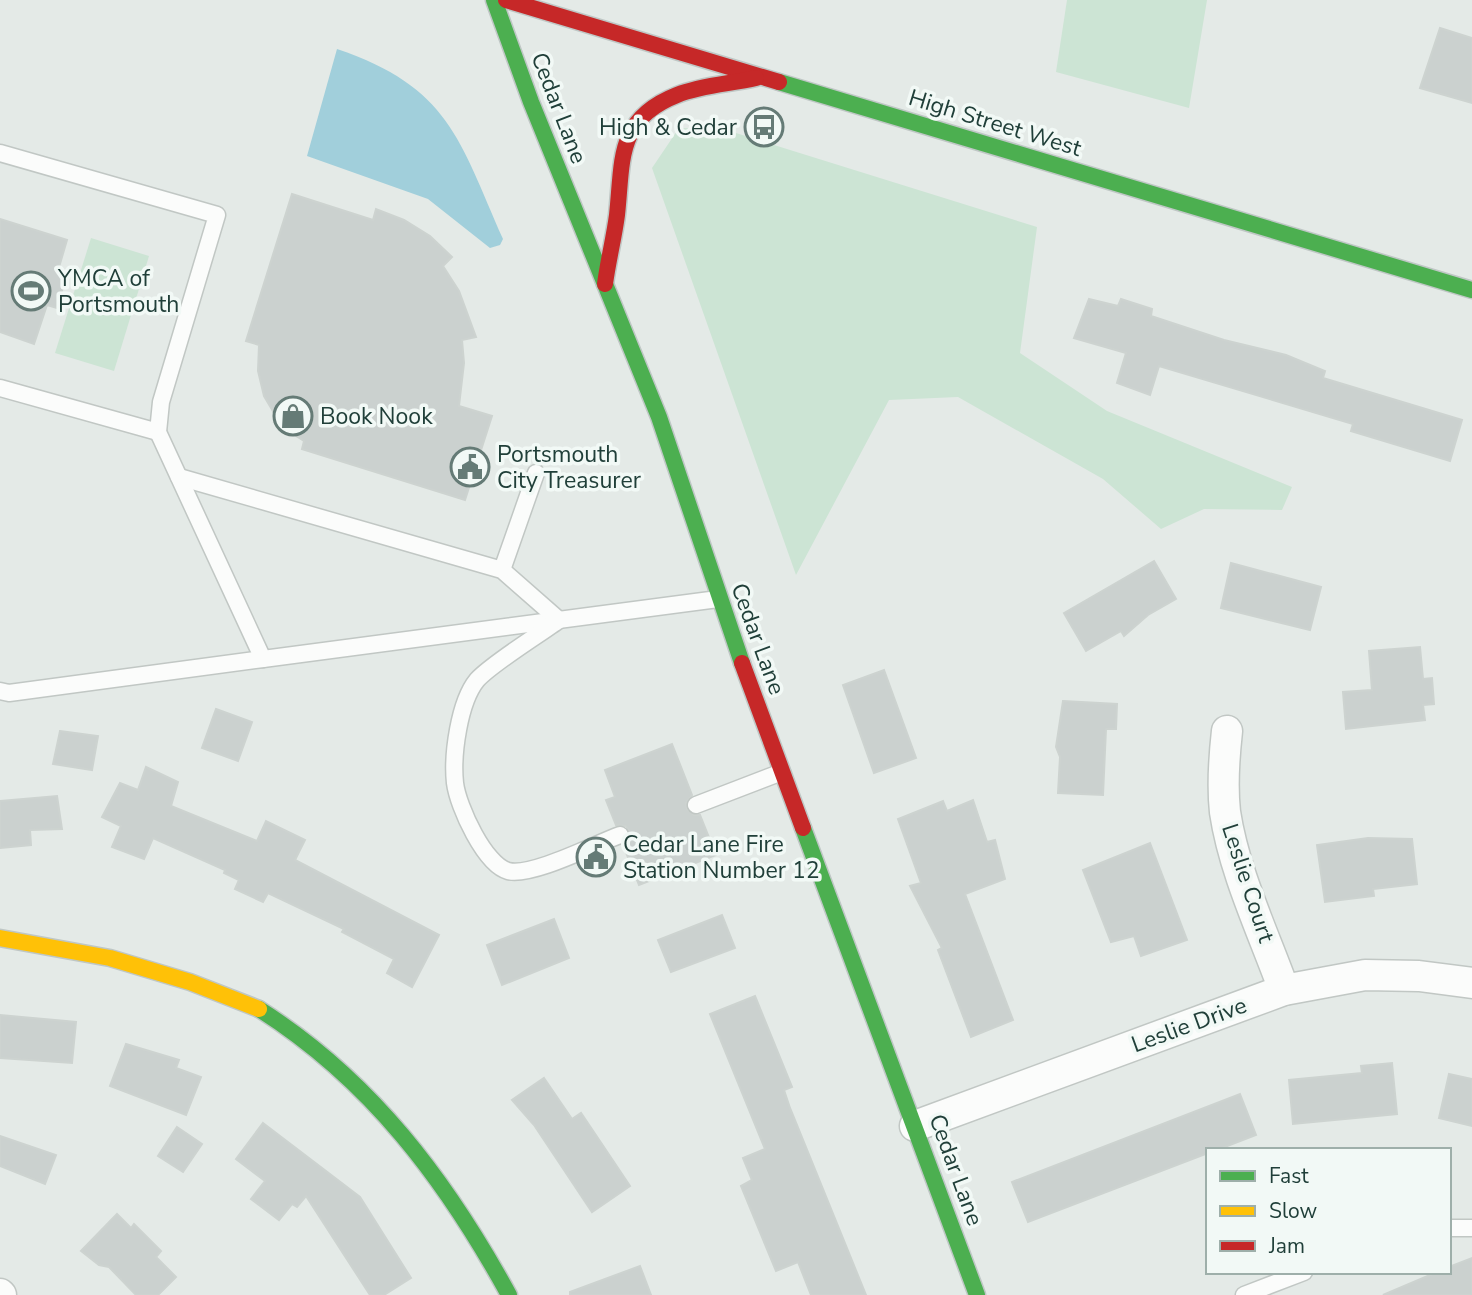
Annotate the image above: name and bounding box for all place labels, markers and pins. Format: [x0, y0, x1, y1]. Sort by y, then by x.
bus stop icon: High & Cedar [743, 106, 785, 148]
place label: High & Cedar [599, 112, 738, 143]
place label: YMCA of Portsmouth [57, 263, 179, 320]
sports icon: YMCA of Portsmouth [10, 270, 52, 312]
shop icon: Book Nook [272, 395, 314, 437]
place label: Book Nook [320, 401, 433, 432]
place label: Portsmouth City Treasurer [497, 439, 642, 496]
public building icon: Portsmouth City Treasurer [449, 446, 491, 488]
place label: Cedar Lane Fire Station Number 12 [623, 829, 820, 886]
public building icon: Cedar Lane Fire Station Number 12 [575, 836, 617, 878]

